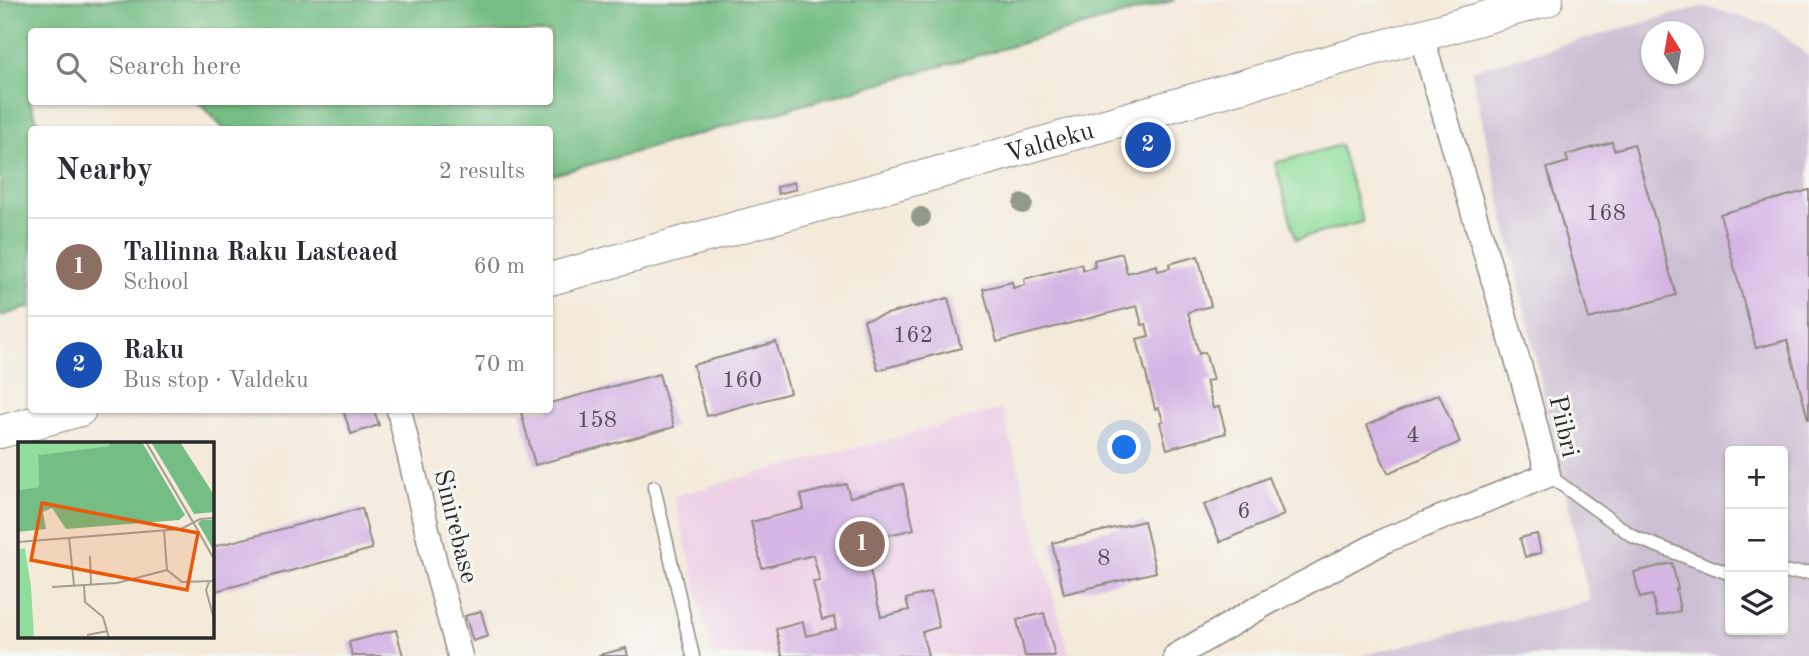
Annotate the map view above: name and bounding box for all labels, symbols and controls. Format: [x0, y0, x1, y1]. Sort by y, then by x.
north arrow [1641, 21, 1704, 84]
search box [28, 28, 553, 105]
icon: search [52, 48, 90, 86]
text: Search here [108, 54, 241, 80]
street label: Valdeku [1003, 118, 1097, 168]
pin: 2 [1125, 119, 1171, 171]
text: Nearby [56, 156, 153, 186]
text: 2 results [439, 160, 525, 183]
house number: 168 [1586, 202, 1626, 225]
text: Tallinna Raku Lasteaed [123, 240, 398, 266]
text: 1 [72, 255, 86, 278]
text: 60 m [474, 255, 525, 278]
text: School [123, 271, 189, 294]
house number: 162 [893, 324, 933, 347]
text: Raku [123, 338, 184, 364]
text: 2 [72, 353, 86, 376]
text: 70 m [474, 353, 525, 376]
text: Bus stop · Valdeku [123, 369, 309, 392]
house number: 160 [722, 369, 762, 392]
street label: Piibri [1543, 393, 1583, 460]
house number: 158 [577, 409, 617, 432]
house number: 4 [1406, 424, 1420, 447]
your location [1107, 430, 1141, 464]
inset map [18, 442, 214, 638]
map controls [1725, 446, 1788, 635]
button: + [1725, 446, 1788, 509]
street label: Sinirebase [428, 467, 482, 586]
house number: 6 [1237, 500, 1251, 523]
button: − [1725, 509, 1788, 572]
pin: 1 [839, 518, 885, 570]
house number: 8 [1097, 547, 1111, 570]
button: layers [1725, 572, 1788, 635]

